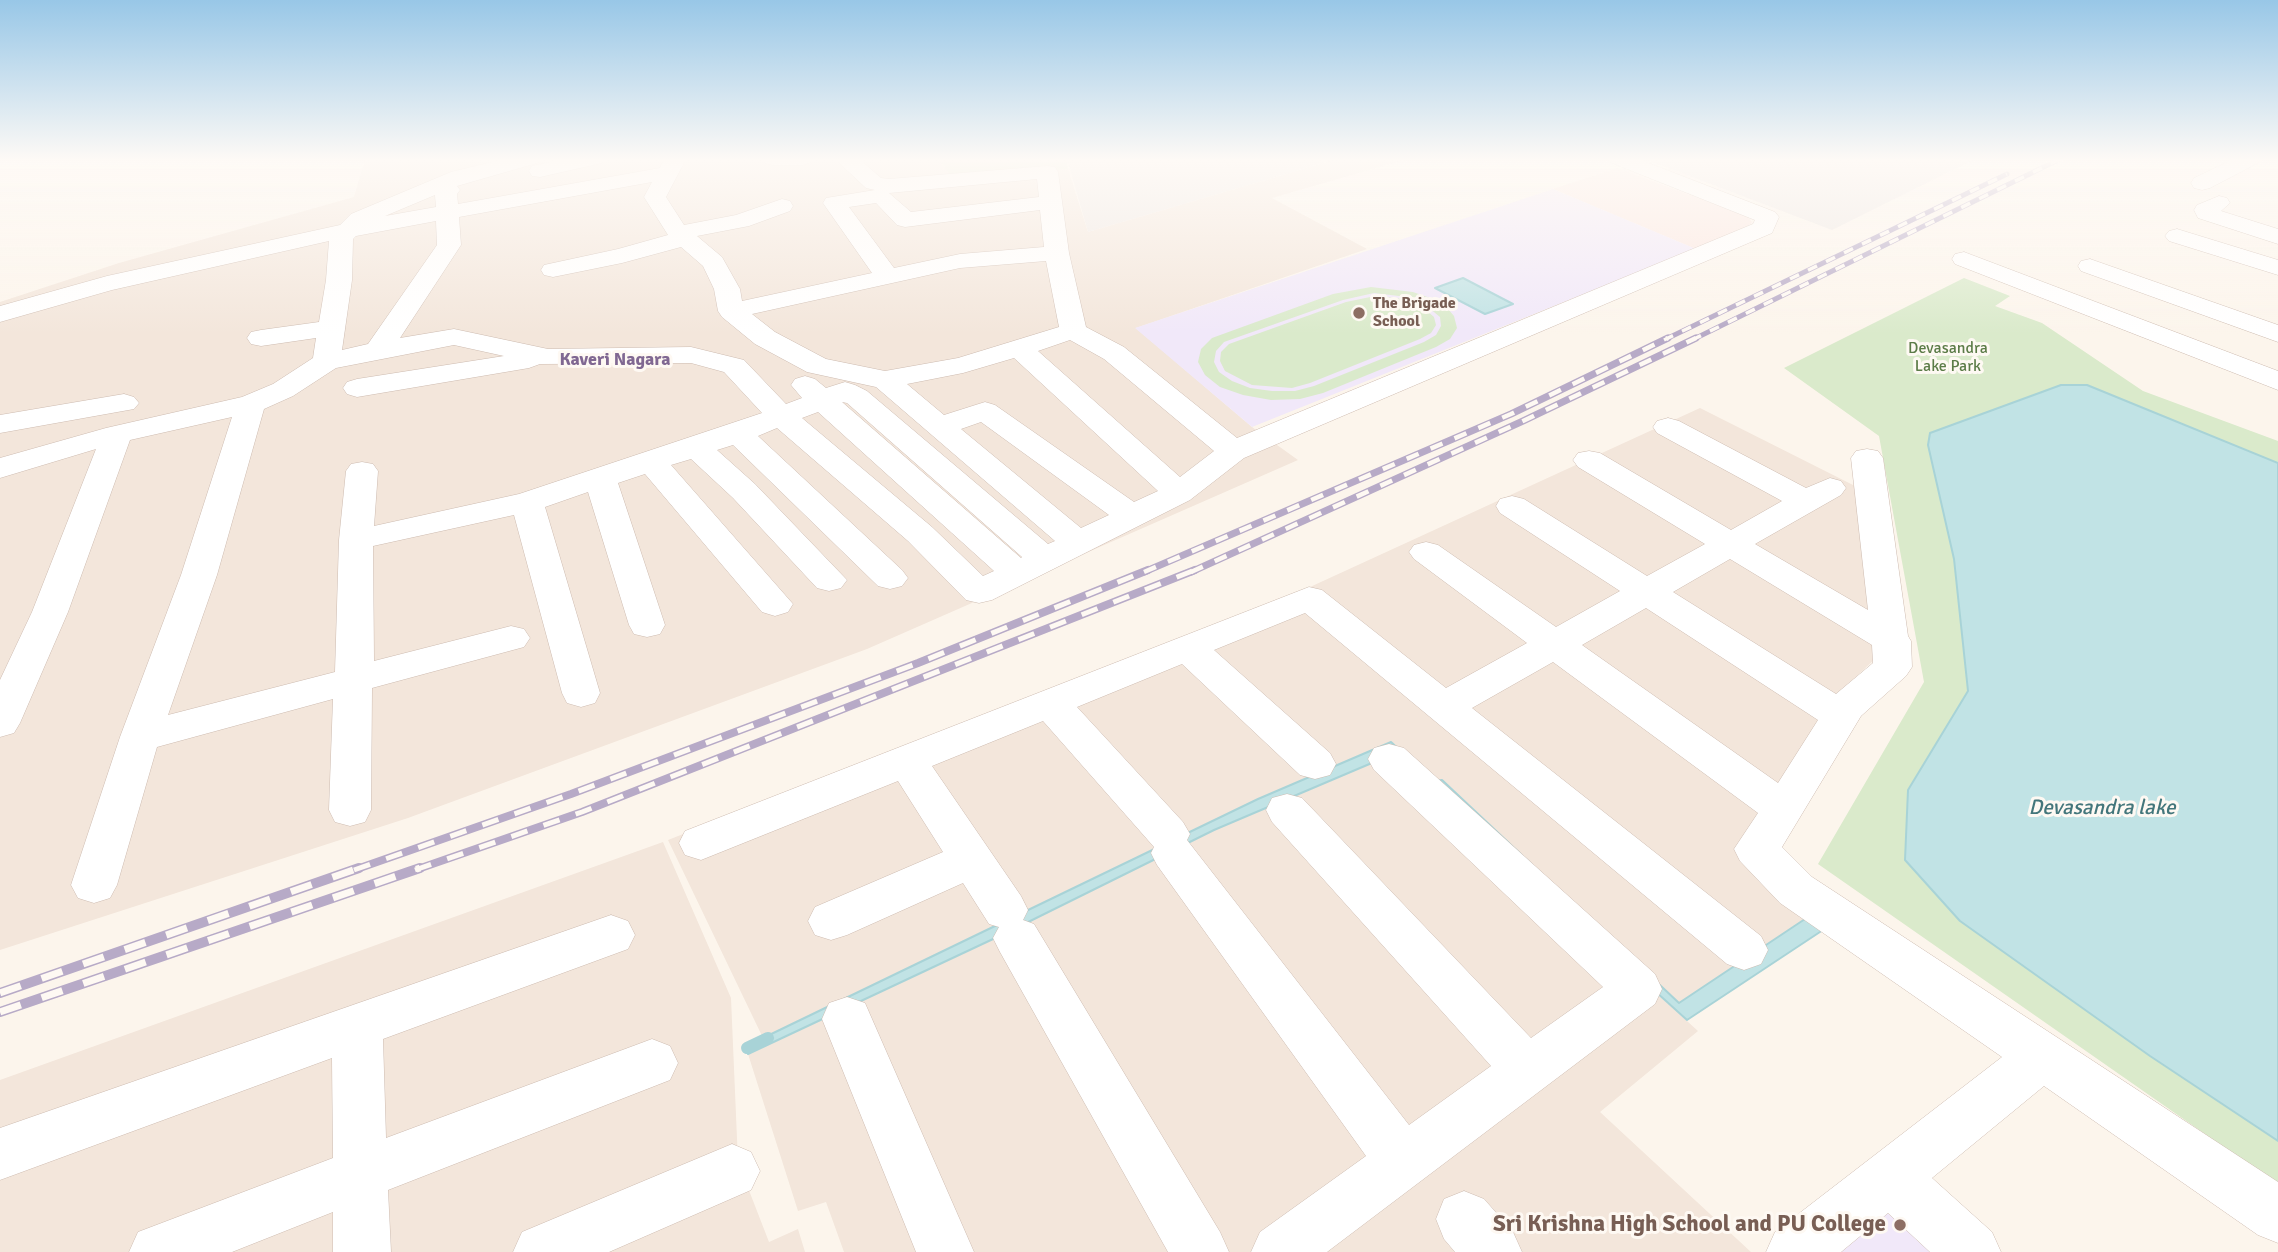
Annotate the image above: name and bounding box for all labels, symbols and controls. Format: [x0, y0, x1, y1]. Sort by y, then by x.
place label: The Brigade School [1373, 294, 1456, 332]
marker: The Brigade School [1351, 305, 1367, 321]
park label: Devasandra Lake Park [1908, 339, 1988, 377]
district label: Kaveri Nagara [559, 349, 671, 371]
water label: Devasandra lake [2029, 795, 2175, 821]
place label: Sri Krishna High School and PU College [1493, 1211, 1886, 1239]
marker: Sri Krishna High School and PU College [1892, 1217, 1908, 1233]

